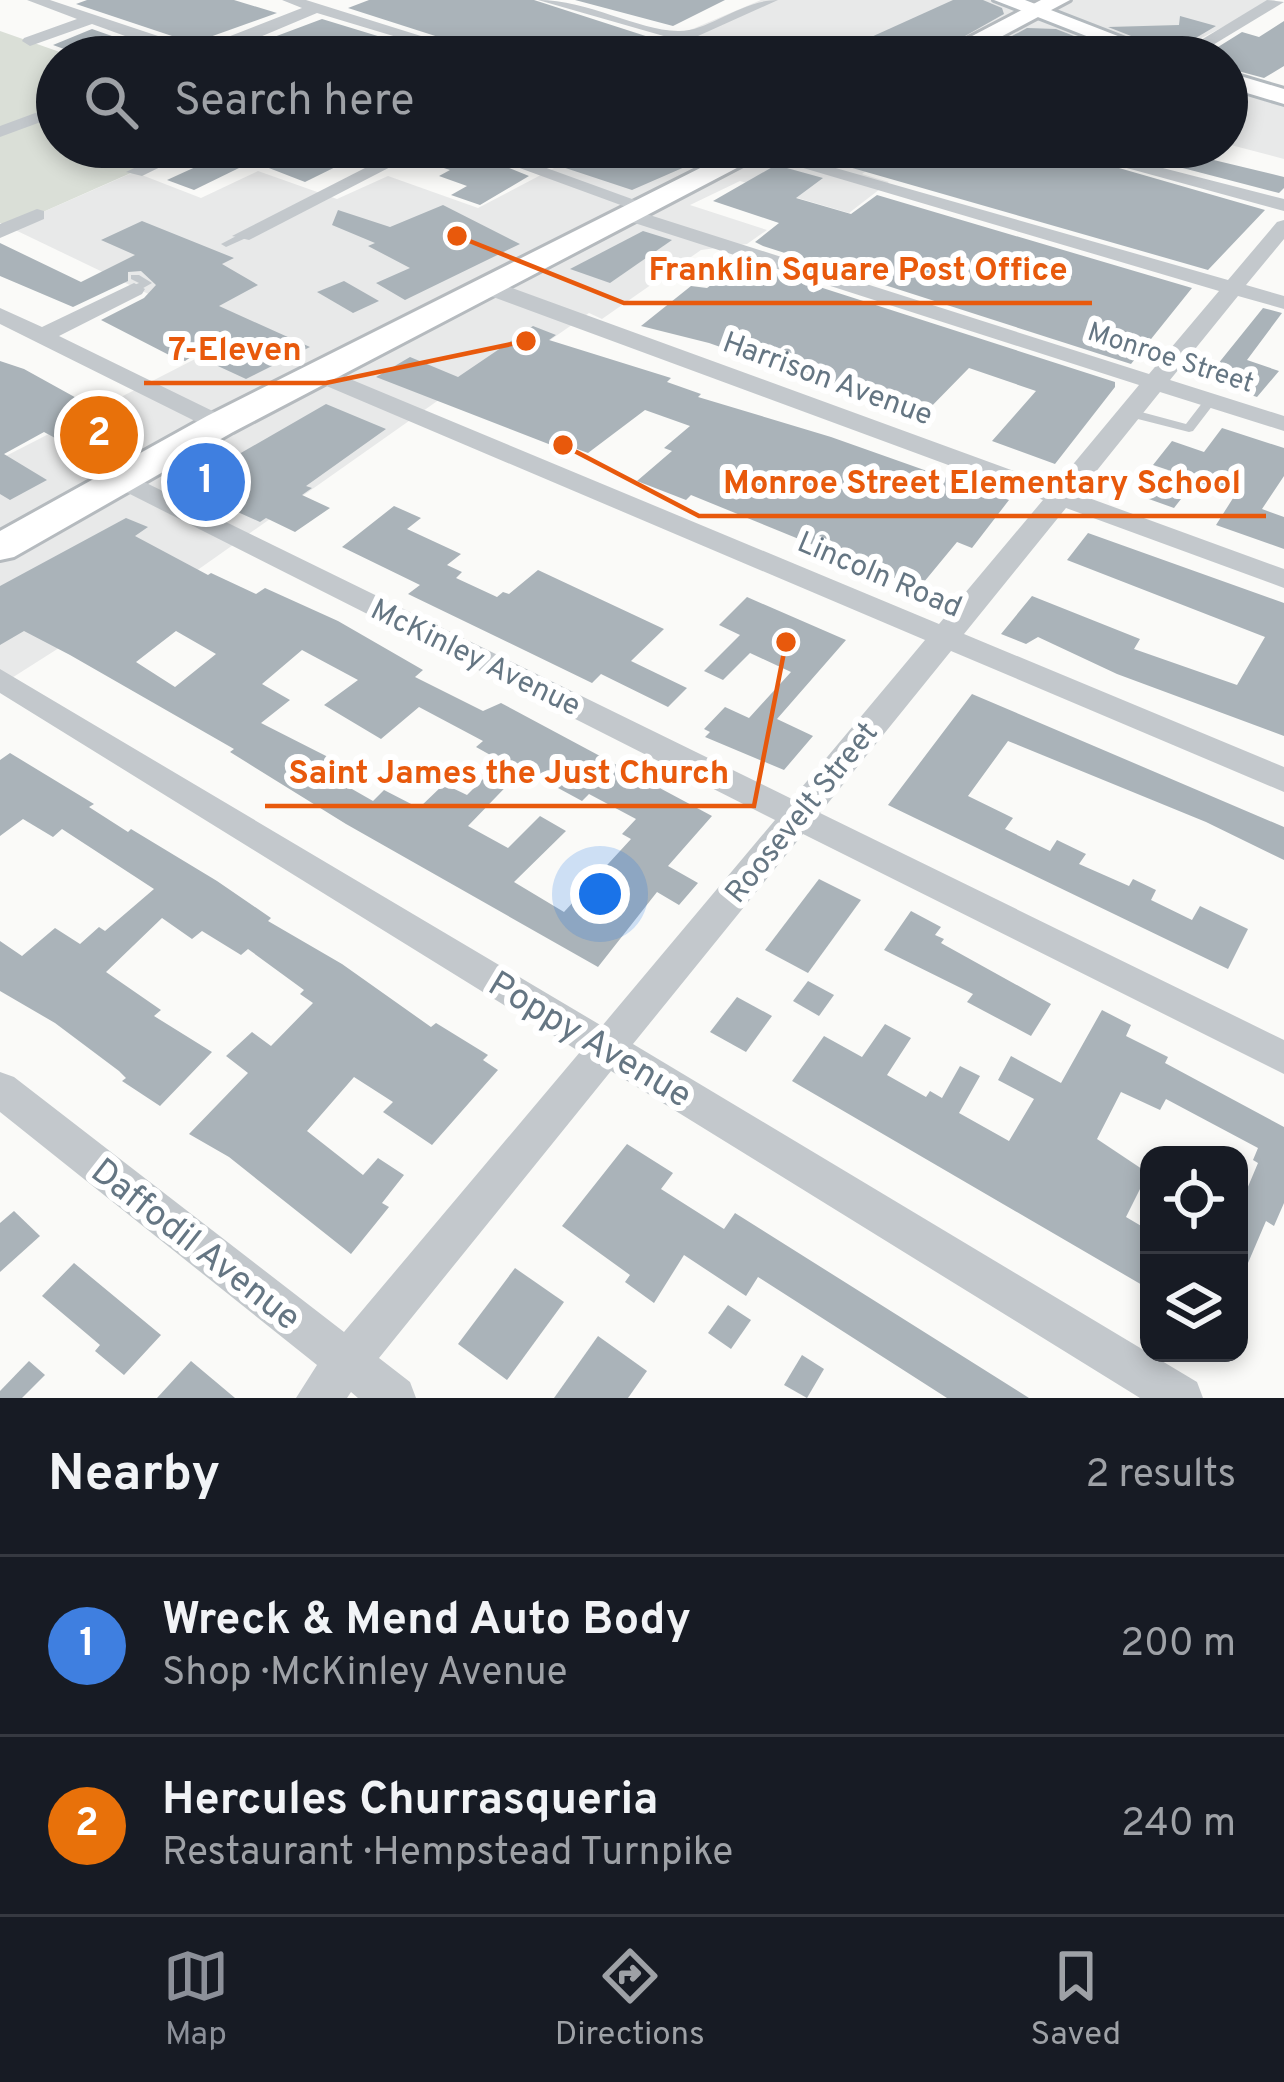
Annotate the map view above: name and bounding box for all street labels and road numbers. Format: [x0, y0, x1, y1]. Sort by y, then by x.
street label: Monroe Street [1083, 316, 1258, 402]
street label: Harrison Avenue [717, 325, 937, 435]
street label: Lincoln Road [791, 525, 967, 628]
street label: McKinley Avenue [364, 592, 586, 726]
street label: Roosevelt Street [719, 716, 887, 912]
street label: Poppy Avenue [479, 963, 699, 1120]
street label: Daffodil Avenue [80, 1150, 309, 1342]

